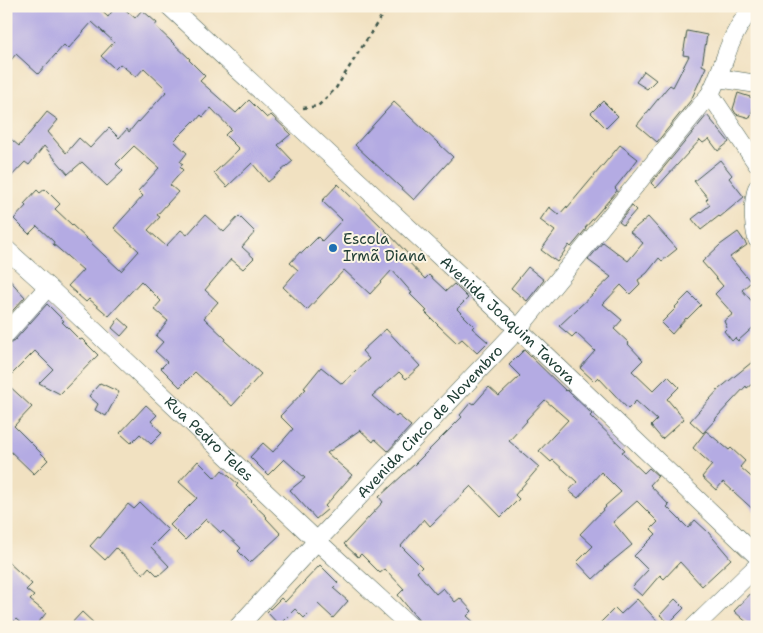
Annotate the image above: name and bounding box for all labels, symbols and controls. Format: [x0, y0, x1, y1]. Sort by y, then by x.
place label: Escola Irmã Diana [343, 229, 427, 266]
marker: Escola Irmã Diana [327, 242, 339, 254]
street label: Avenida Joaquim Tavora [436, 252, 580, 389]
street label: Avenida Cinco de Novembro [353, 341, 507, 503]
street label: Rua Pedro Teles [160, 392, 258, 486]

